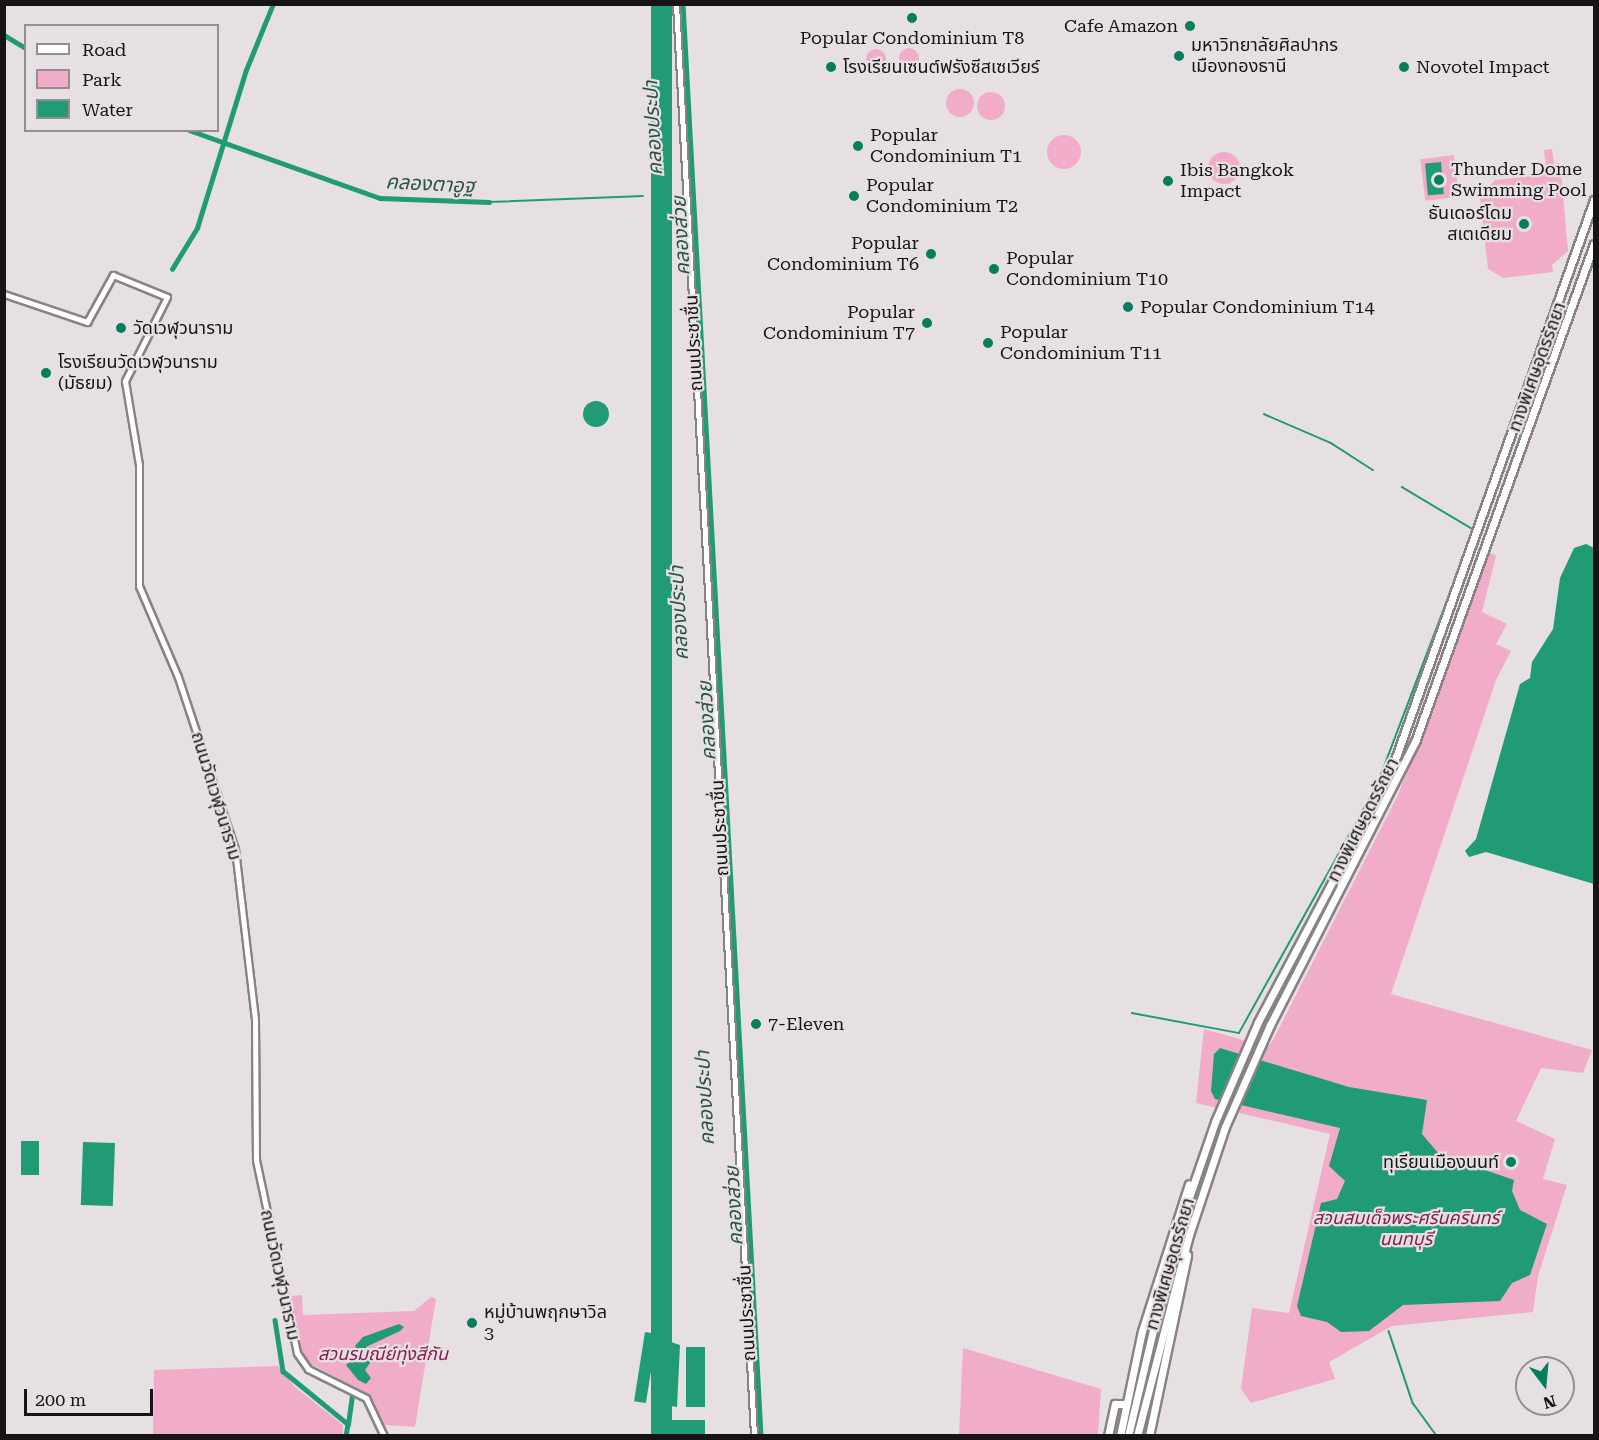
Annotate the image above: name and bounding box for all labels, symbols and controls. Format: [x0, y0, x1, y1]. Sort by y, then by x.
marker: Popular Condominium T8 [905, 11, 919, 25]
place label: Cafe Amazon [1064, 15, 1178, 37]
marker: Cafe Amazon [1183, 19, 1197, 33]
legend [24, 24, 219, 132]
place label: Popular Condominium T8 [800, 27, 1024, 49]
place label: มหาวิทยาลัยศิลปากร เมืองทองธานี [1191, 35, 1338, 78]
text: Road [82, 39, 126, 60]
marker: มหาวิทยาลัยศิลปากร เมืองทองธานี [1172, 49, 1186, 63]
place label: โรงเรียนเซนต์ฟรังซีสเซเวียร์ [843, 56, 1040, 78]
place label: Novotel Impact [1416, 56, 1549, 78]
marker: โรงเรียนเซนต์ฟรังซีสเซเวียร์ [824, 60, 838, 74]
marker: Novotel Impact [1397, 60, 1411, 74]
text: Park [82, 69, 122, 90]
water label: คลองประปา [639, 80, 667, 176]
text: Water [82, 99, 133, 120]
place label: Popular Condominium T1 [870, 125, 1022, 168]
marker: Popular Condominium T1 [851, 139, 865, 153]
place label: Thunder Dome Swimming Pool [1451, 159, 1587, 201]
place label: Ibis Bangkok Impact [1180, 160, 1294, 202]
water label: คลองตาอูฐ [385, 170, 475, 198]
marker: Thunder Dome Swimming Pool [1432, 173, 1446, 187]
marker: Ibis Bangkok Impact [1161, 174, 1175, 188]
place label: Popular Condominium T2 [866, 175, 1018, 218]
marker: Popular Condominium T2 [847, 189, 861, 203]
water label: คลองส่วย [667, 196, 695, 276]
place label: ธันเดอร์โดม สเตเดียม [1428, 203, 1512, 246]
marker: ธันเดอร์โดม สเตเดียม [1517, 217, 1531, 231]
place label: Popular Condominium T6 [767, 233, 919, 276]
marker: Popular Condominium T6 [924, 247, 938, 261]
place label: Popular Condominium T10 [1006, 248, 1168, 290]
marker: Popular Condominium T10 [987, 262, 1001, 276]
street label: ถนนประชาชื่น [681, 294, 707, 392]
place label: Popular Condominium T14 [1140, 296, 1375, 318]
street label: ทางพิเศษอุดรรัถยา [1504, 299, 1570, 435]
marker: Popular Condominium T14 [1121, 300, 1135, 314]
place label: Popular Condominium T7 [763, 302, 915, 344]
marker: Popular Condominium T7 [920, 316, 934, 330]
place label: วัดเวฬุวนาราม [133, 317, 233, 339]
marker: วัดเวฬุวนาราม [114, 321, 128, 335]
place label: Popular Condominium T11 [1000, 322, 1162, 364]
marker: Popular Condominium T11 [981, 336, 995, 350]
place label: โรงเรียนวัดเวฬุวนาราม (มัธยม) [58, 352, 218, 394]
marker: โรงเรียนวัดเวฬุวนาราม (มัธยม) [39, 366, 53, 380]
water label: คลองประปา [665, 565, 693, 661]
water label: คลองส่วย [693, 681, 721, 761]
street label: ถนนวัดเวฬุวนาราม [186, 729, 246, 863]
street label: ทางพิเศษอุดรรัถยา [1322, 754, 1404, 886]
street label: ถนนประชาชื่น [707, 779, 733, 877]
place label: 7-Eleven [768, 1013, 844, 1035]
marker: 7-Eleven [749, 1017, 763, 1031]
water label: คลองประปา [691, 1050, 719, 1146]
place label: ทุเรียนเมืองนนท์ [1383, 1151, 1499, 1173]
marker: ทุเรียนเมืองนนท์ [1504, 1155, 1518, 1169]
water label: คลองส่วย [720, 1166, 748, 1246]
street label: ทางพิเศษอุดรรัถยา [1141, 1196, 1199, 1332]
street label: ถนนวัดเวฬุวนาราม [256, 1208, 304, 1342]
park label: สวนสมเด็จพระศรีนครินทร์ นนทบุรี [1313, 1208, 1499, 1250]
street label: ถนนประชาชื่น [734, 1264, 760, 1362]
place label: หมู่บ้านพฤกษาวิล 3 [484, 1302, 607, 1344]
marker: หมู่บ้านพฤกษาวิล 3 [465, 1316, 479, 1330]
park label: สวนรมณีย์ทุ่งสีกัน [318, 1343, 448, 1365]
north arrow [1515, 1356, 1575, 1416]
scale bar [27, 1377, 156, 1415]
text: 200 m [35, 1389, 86, 1410]
text: N [1541, 1391, 1558, 1413]

